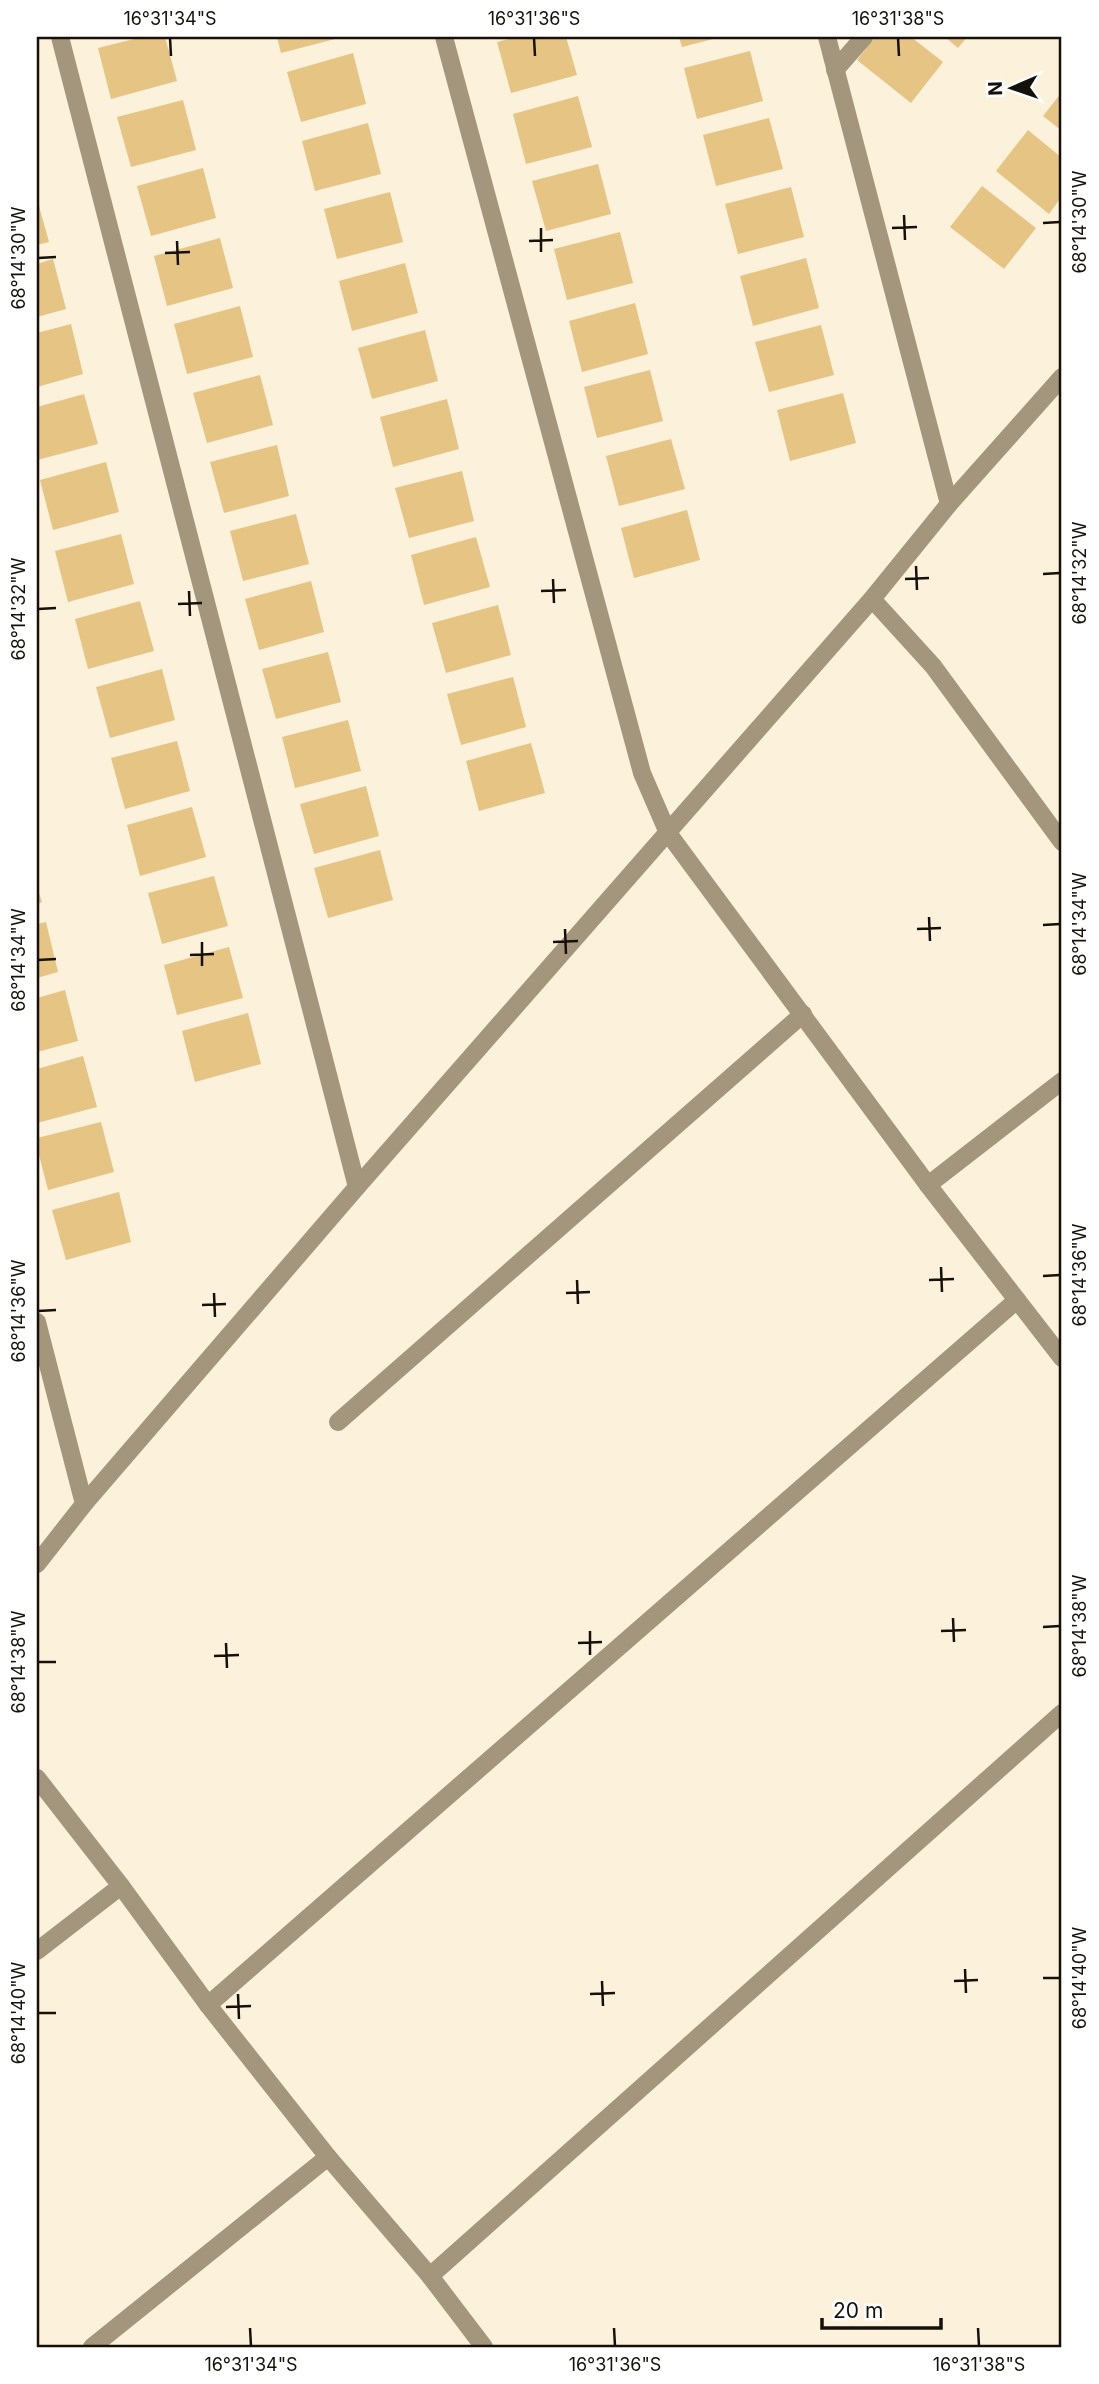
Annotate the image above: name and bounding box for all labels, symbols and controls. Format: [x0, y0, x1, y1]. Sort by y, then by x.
text: 16°31'34"S [123, 8, 217, 29]
text: 16°31'36"S [488, 8, 580, 29]
text: 16°31'38"S [852, 8, 944, 29]
north arrow [976, 52, 1046, 122]
text: N [984, 81, 1007, 96]
text: 68°14'30"W [1069, 170, 1090, 274]
text: 68°14'30"W [8, 206, 29, 310]
text: 68°14'32"W [1069, 521, 1090, 624]
text: 68°14'32"W [8, 557, 29, 660]
text: 68°14'34"W [1069, 872, 1090, 976]
text: 68°14'34"W [8, 908, 29, 1012]
text: 68°14'36"W [1069, 1223, 1090, 1326]
text: 68°14'36"W [8, 1259, 29, 1362]
text: 68°14'38"W [1069, 1574, 1090, 1677]
text: 68°14'38"W [8, 1610, 29, 1713]
text: 68°14'40"W [1069, 1926, 1090, 2029]
text: 68°14'40"W [8, 1961, 29, 2064]
scale bar [822, 2286, 942, 2330]
text: 20 m [833, 2298, 883, 2323]
text: 16°31'34"S [204, 2354, 298, 2375]
text: 16°31'36"S [569, 2354, 661, 2375]
text: 16°31'38"S [933, 2354, 1025, 2375]

